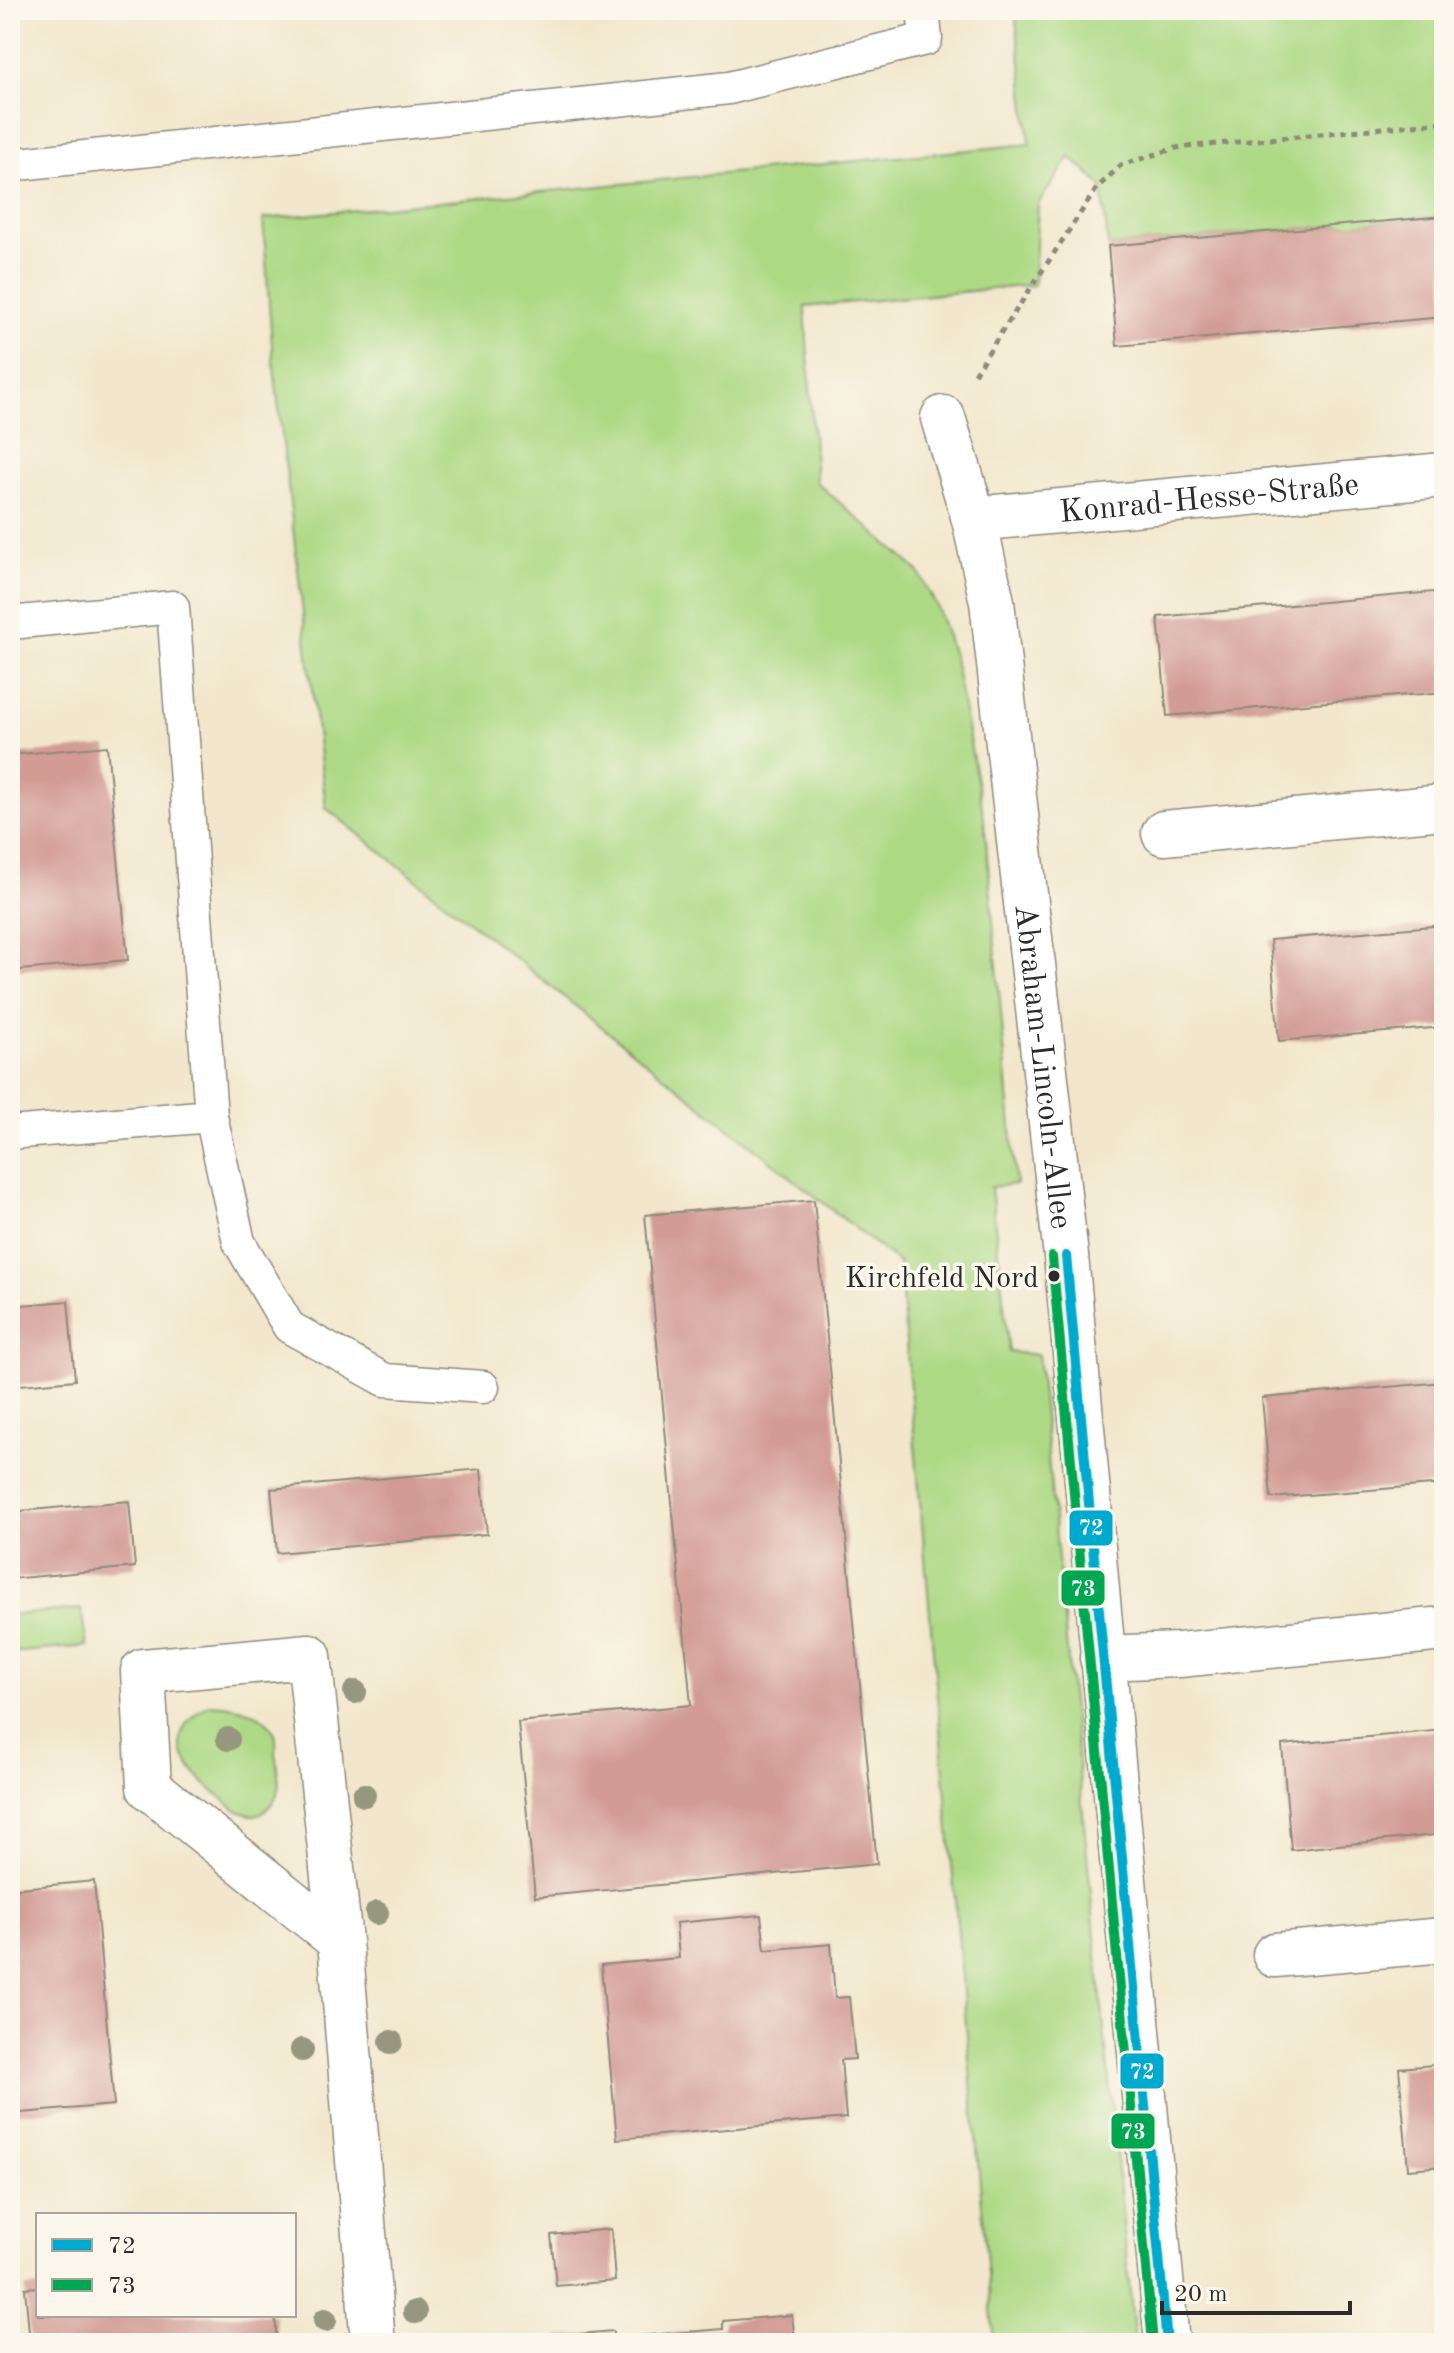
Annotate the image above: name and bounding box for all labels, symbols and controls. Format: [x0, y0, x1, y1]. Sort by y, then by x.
street label: Konrad-Hesse-Straße [1058, 470, 1360, 530]
street label: Abraham-Lincoln-Allee [1007, 903, 1076, 1231]
place label: Kirchfeld Nord [845, 1264, 1039, 1294]
marker: Kirchfeld Nord [1046, 1268, 1062, 1284]
line badge: 72 [1068, 1509, 1114, 1547]
text: 72 [1078, 1518, 1104, 1540]
line badge: 73 [1060, 1569, 1106, 1607]
text: 73 [1070, 1579, 1096, 1601]
line badge: 72 [1119, 2052, 1165, 2090]
text: 72 [1129, 2062, 1155, 2084]
line badge: 73 [1110, 2112, 1156, 2150]
text: 73 [1120, 2122, 1146, 2144]
legend [36, 2213, 296, 2317]
text: 72 [108, 2235, 136, 2259]
scale bar [1162, 2265, 1350, 2315]
text: 73 [108, 2275, 136, 2299]
text: 20 m [1174, 2283, 1228, 2307]

